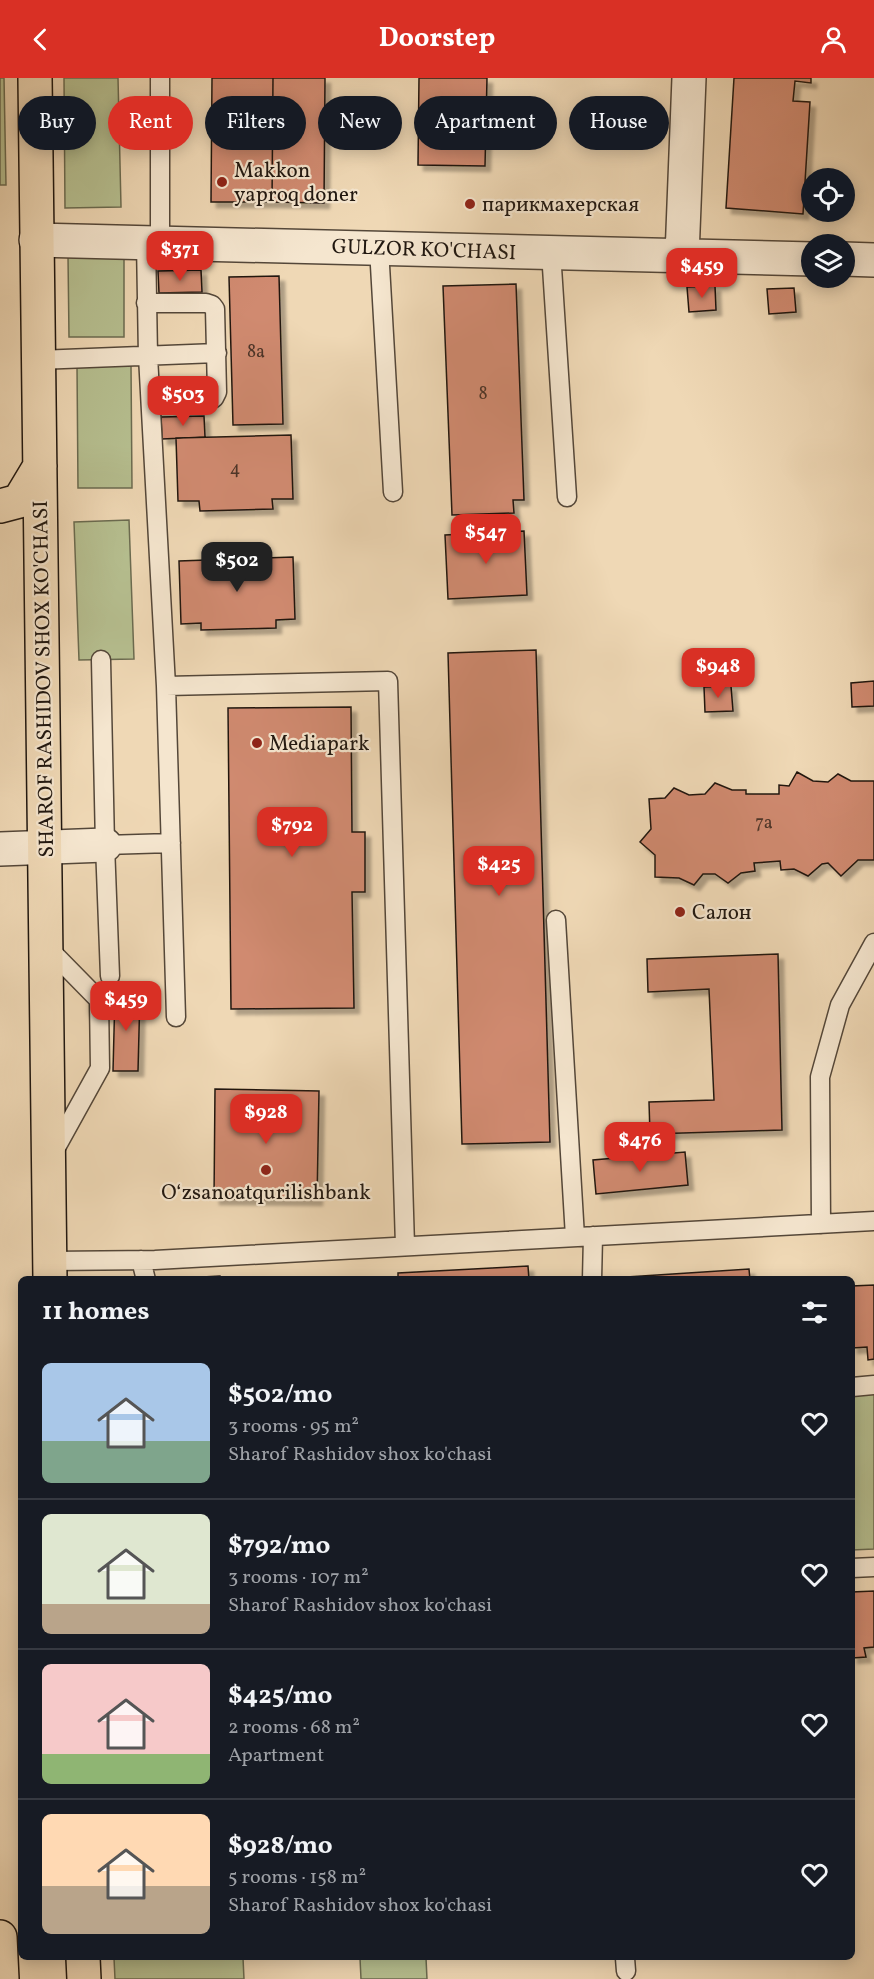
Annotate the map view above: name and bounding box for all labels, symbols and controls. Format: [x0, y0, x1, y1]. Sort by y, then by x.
text: Doorstep [379, 20, 495, 58]
icon: back [24, 23, 57, 56]
icon: person [817, 23, 850, 56]
chip: Buy [18, 96, 96, 150]
chip: Rent [108, 96, 193, 150]
chip: Filters [205, 96, 306, 150]
chip: New [318, 96, 402, 150]
chip: Apartment [414, 96, 557, 150]
chip: House [569, 96, 669, 150]
place label: Makkon yaproq doner [234, 157, 358, 210]
map controls [801, 168, 855, 288]
button: locate [801, 168, 855, 222]
marker: Makkon yaproq doner [215, 175, 229, 189]
place label: парикмахерская [482, 191, 639, 220]
marker: парикмахерская [463, 197, 477, 211]
pin: $371 [144, 231, 216, 282]
street label: GULZOR KO'CHASI [331, 233, 517, 268]
button: layers [801, 234, 855, 288]
text: $371 [161, 236, 199, 264]
pin: $459 [666, 248, 738, 299]
text: $459 [680, 253, 724, 281]
house number: 8a [247, 340, 265, 365]
pin: $503 [147, 376, 219, 427]
text: $503 [162, 381, 204, 409]
house number: 8 [478, 382, 488, 407]
house number: 4 [230, 457, 240, 482]
street label: SHAROF RASHIDOV SHOX KO'CHASI [27, 500, 62, 858]
pin: $547 [450, 514, 522, 565]
text: $547 [465, 519, 507, 547]
pin: $502 [201, 542, 273, 593]
text: $502 [215, 547, 259, 575]
pin: $948 [682, 648, 754, 699]
text: $948 [696, 653, 740, 681]
place label: Mediapark [269, 730, 370, 759]
marker: Mediapark [250, 736, 264, 750]
pin: $792 [256, 807, 328, 858]
house number: 7a [755, 811, 773, 836]
text: $792 [271, 812, 313, 840]
pin: $425 [463, 846, 535, 897]
text: $425 [477, 851, 521, 879]
place label: Салон [692, 899, 752, 928]
marker: Салон [673, 905, 687, 919]
pin: $459 [90, 981, 162, 1032]
text: $459 [104, 986, 148, 1014]
pin: $928 [230, 1094, 302, 1145]
text: $928 [244, 1099, 288, 1127]
pin: $476 [604, 1122, 676, 1173]
text: $476 [618, 1127, 662, 1155]
marker: Oʻzsanoatqurilishbank [259, 1163, 273, 1177]
place label: Oʻzsanoatqurilishbank [161, 1179, 371, 1208]
text: 11 homes [42, 1294, 149, 1330]
icon: filters [798, 1296, 831, 1329]
text: $502/mo [228, 1377, 332, 1413]
icon: home [90, 1387, 162, 1459]
icon: heart [798, 1407, 831, 1440]
text: 3 rooms · 95 m² [228, 1413, 359, 1441]
text: Sharof Rashidov shox ko'chasi [228, 1441, 492, 1469]
text: $792/mo [228, 1528, 330, 1564]
icon: home [90, 1538, 162, 1610]
icon: heart [798, 1558, 831, 1591]
text: 3 rooms · 107 m² [228, 1564, 369, 1592]
text: Sharof Rashidov shox ko'chasi [228, 1592, 492, 1620]
text: $425/mo [228, 1678, 332, 1714]
icon: home [90, 1688, 162, 1760]
icon: heart [798, 1708, 831, 1741]
text: 2 rooms · 68 m² [228, 1714, 360, 1742]
text: Apartment [228, 1742, 324, 1770]
text: $928/mo [228, 1828, 333, 1864]
icon: home [90, 1838, 162, 1910]
icon: heart [798, 1858, 831, 1891]
text: 5 rooms · 158 m² [228, 1864, 366, 1892]
text: Sharof Rashidov shox ko'chasi [228, 1892, 492, 1920]

